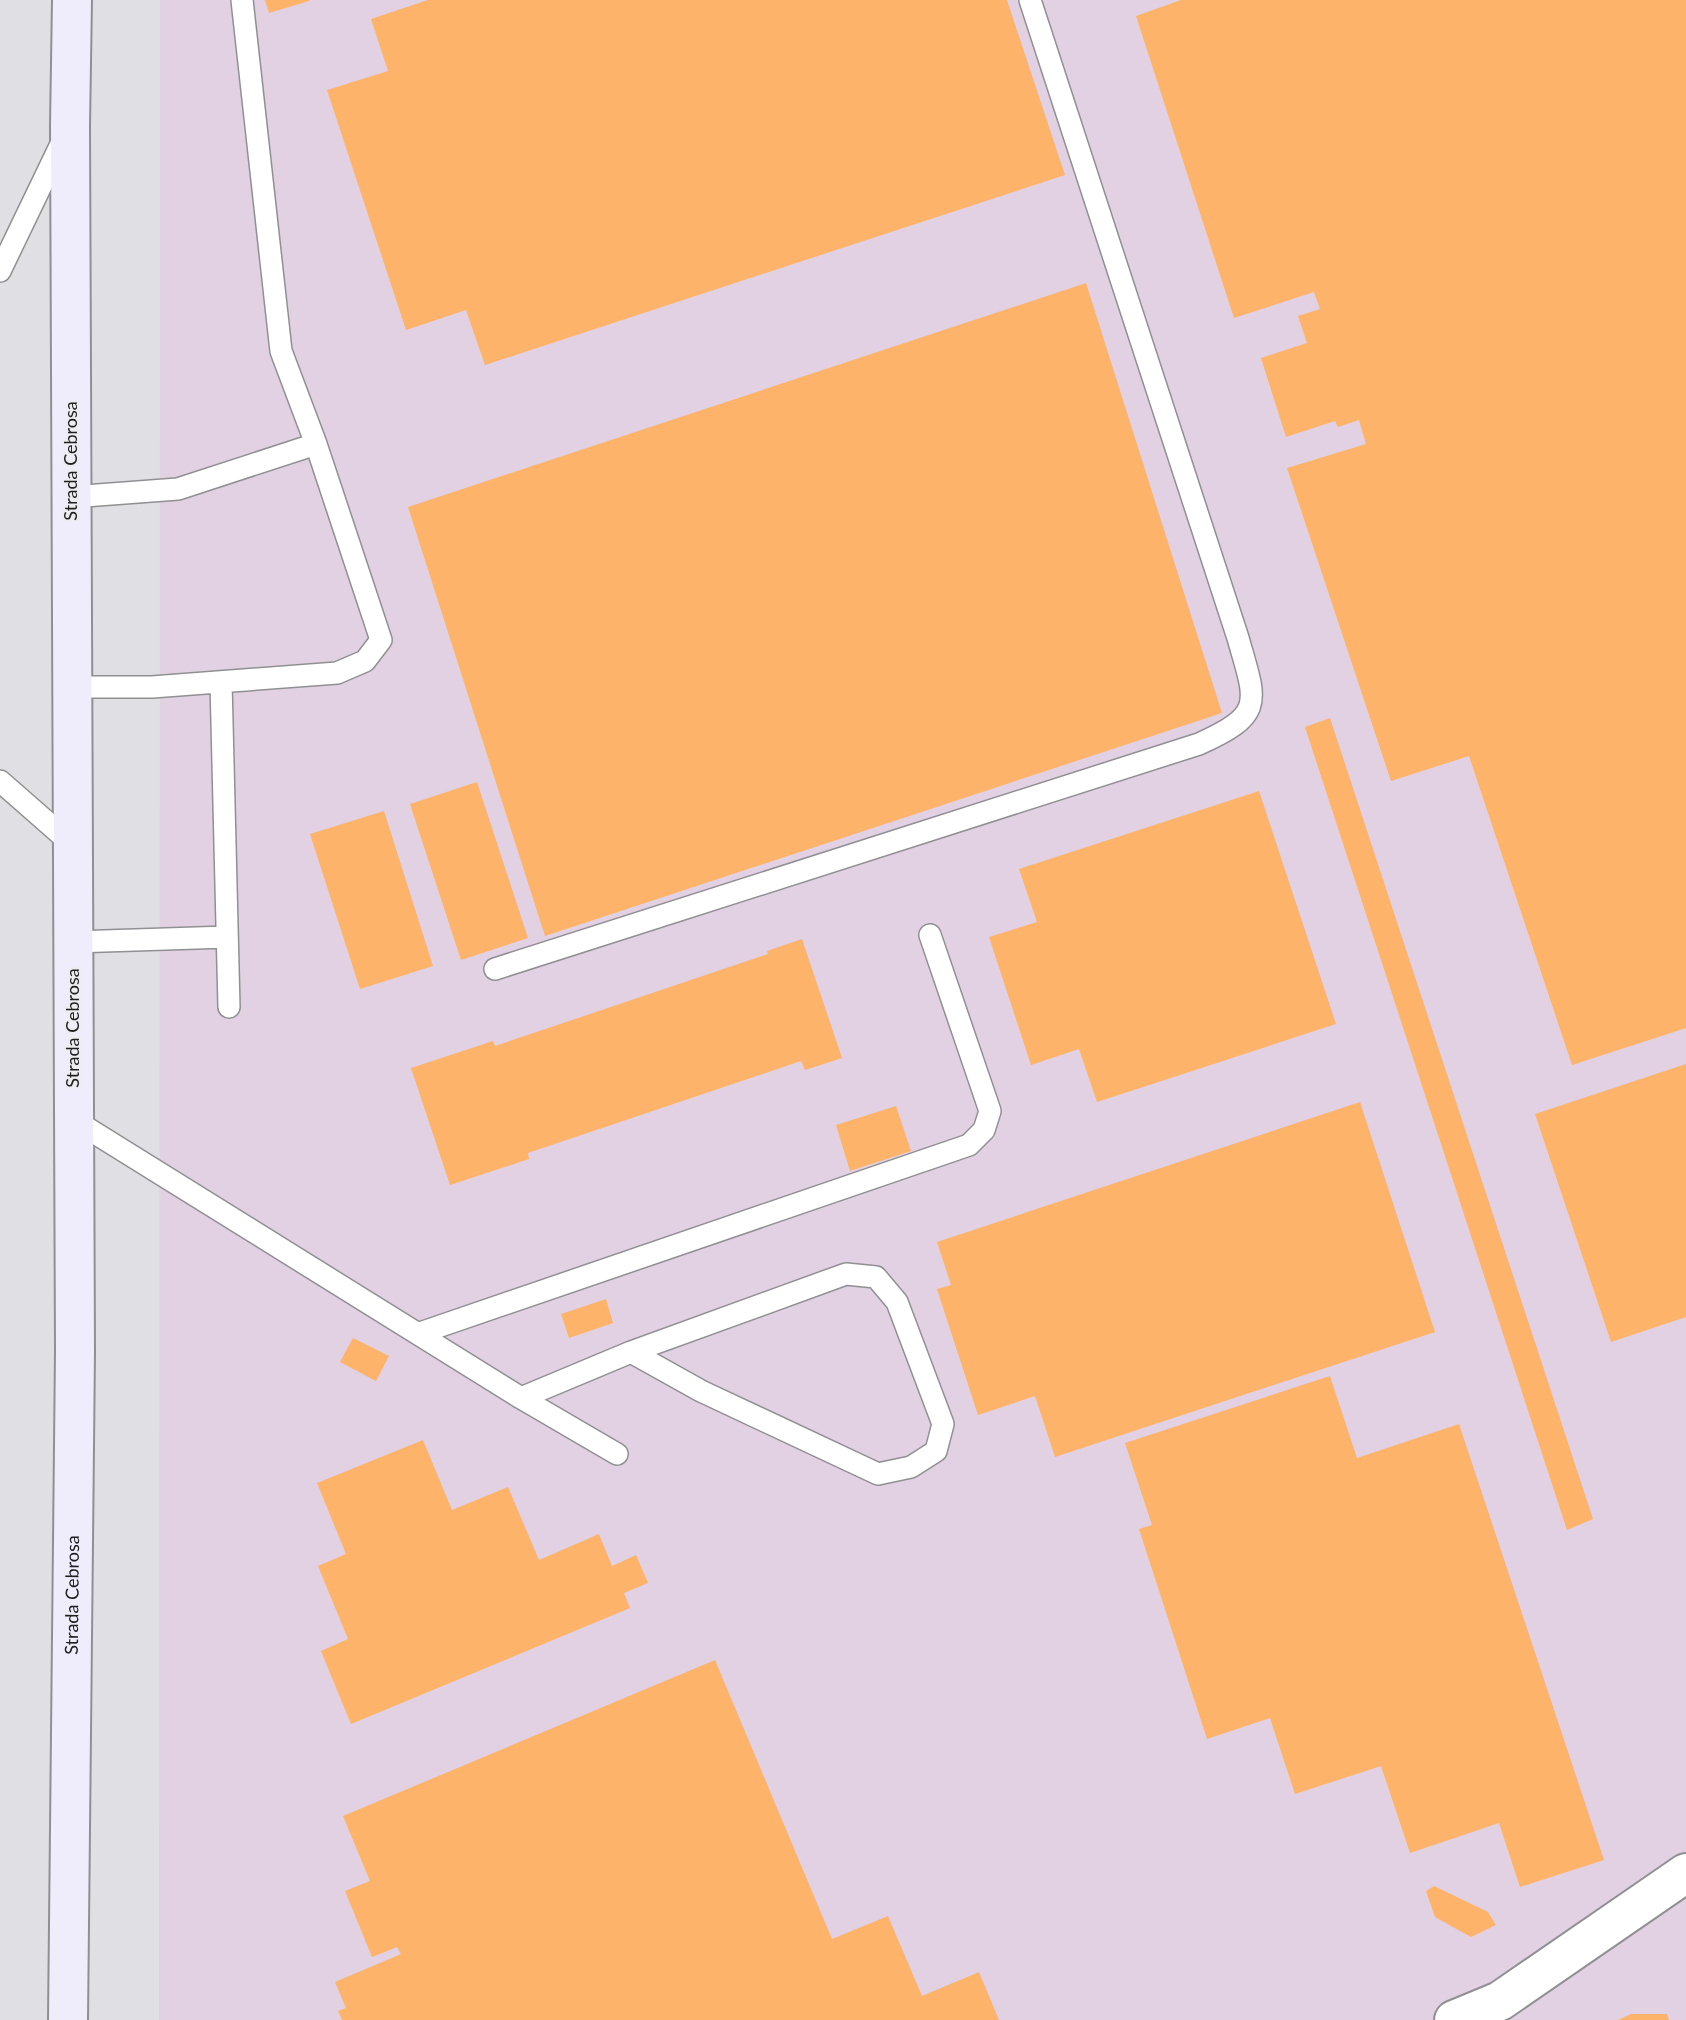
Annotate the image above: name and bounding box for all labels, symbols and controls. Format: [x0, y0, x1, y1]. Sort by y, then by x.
street label: Strada Cebrosa [59, 401, 81, 521]
street label: Strada Cebrosa [61, 968, 83, 1088]
street label: Strada Cebrosa [60, 1535, 83, 1655]

